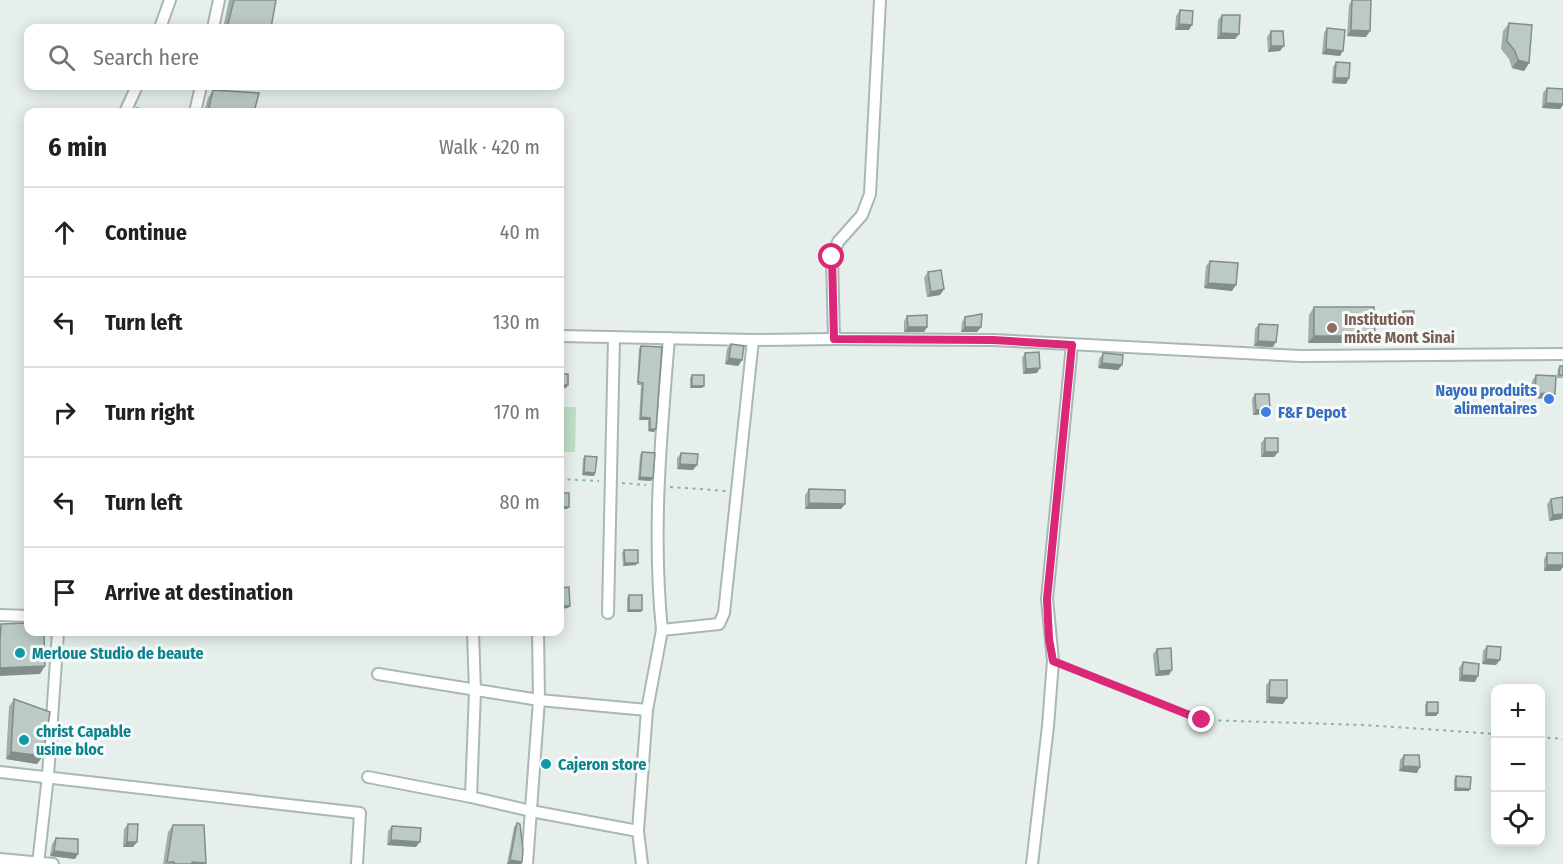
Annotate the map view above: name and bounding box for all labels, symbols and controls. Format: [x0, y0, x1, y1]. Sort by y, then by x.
search box [24, 24, 564, 90]
icon: search [45, 41, 78, 74]
text: Search here [93, 44, 199, 71]
text: 6 min [48, 132, 107, 163]
text: Walk · 420 m [439, 135, 540, 159]
icon: ahead [48, 216, 81, 249]
text: Continue [105, 219, 187, 246]
text: 40 m [500, 220, 540, 244]
route start [818, 243, 844, 269]
icon: left [48, 306, 81, 339]
text: Turn left [105, 309, 183, 336]
text: 130 m [493, 310, 540, 334]
place label: Institution mixte Mont Sinai [1344, 310, 1455, 347]
marker: Institution mixte Mont Sinai [1325, 321, 1339, 335]
place label: Nayou produits alimentaires [1436, 381, 1537, 418]
marker: Nayou produits alimentaires [1542, 392, 1556, 406]
icon: right [48, 396, 81, 429]
text: Turn right [105, 399, 194, 426]
text: 170 m [494, 400, 540, 424]
place label: F&F Depot [1278, 403, 1347, 422]
marker: F&F Depot [1259, 405, 1273, 419]
icon: left [48, 486, 81, 519]
text: Turn left [105, 489, 183, 516]
text: 80 m [500, 490, 540, 514]
icon: arrive [48, 576, 81, 609]
text: Arrive at destination [105, 579, 293, 606]
place label: Merloue Studio de beaute [32, 644, 204, 663]
marker: Merloue Studio de beaute [13, 646, 27, 660]
map controls [1491, 684, 1545, 846]
button: + [1491, 684, 1545, 738]
route end [1188, 706, 1214, 732]
place label: christ Capable usine bloc [36, 722, 131, 759]
marker: christ Capable usine bloc [17, 733, 31, 747]
button: − [1491, 738, 1545, 792]
place label: Cajeron store [558, 755, 646, 774]
marker: Cajeron store [539, 757, 553, 771]
button: locate [1491, 792, 1545, 846]

